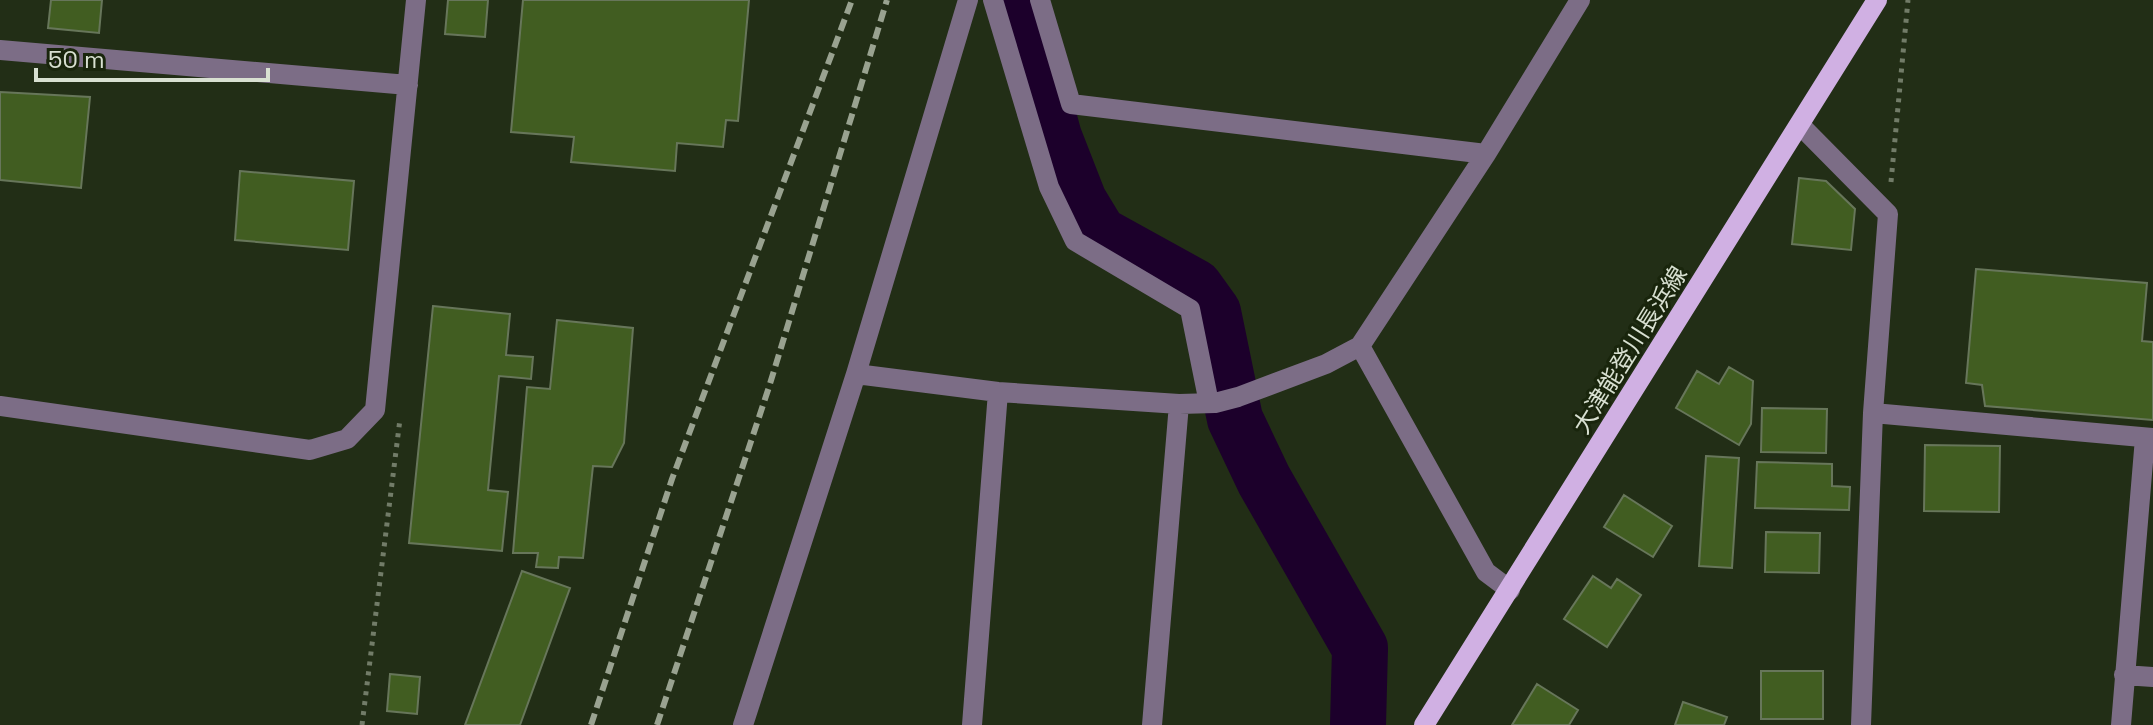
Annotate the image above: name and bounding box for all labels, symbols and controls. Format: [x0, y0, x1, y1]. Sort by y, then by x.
scale bar [36, 32, 268, 82]
text: 50 m [48, 44, 105, 75]
street label: 大津能登川長浜線 [1566, 260, 1694, 439]

